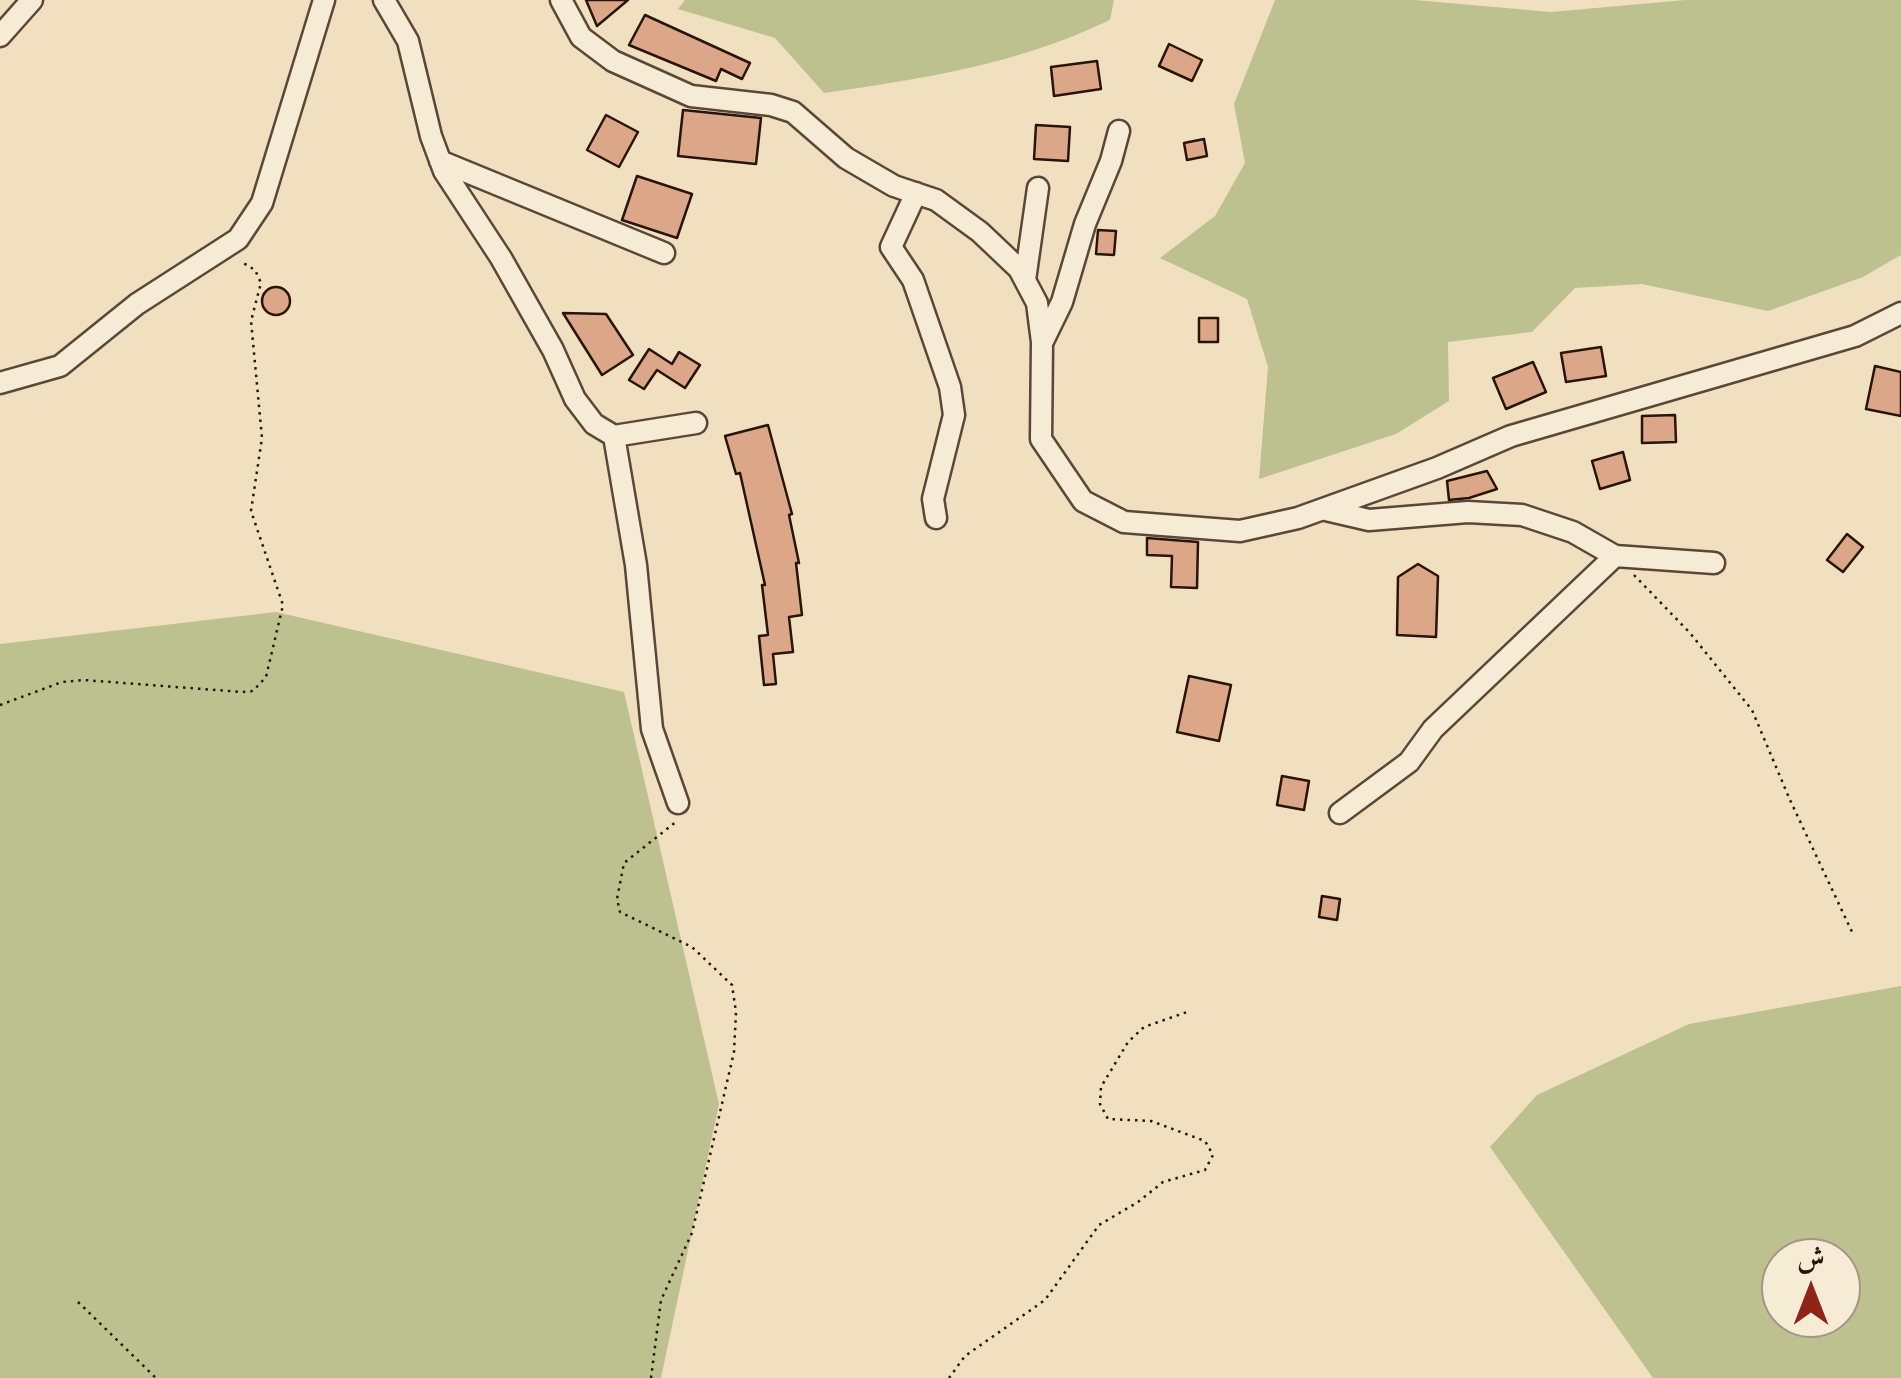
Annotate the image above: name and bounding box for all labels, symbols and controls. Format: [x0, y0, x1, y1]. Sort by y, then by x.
north arrow [1761, 1238, 1861, 1338]
text: ش [1797, 1240, 1825, 1280]

